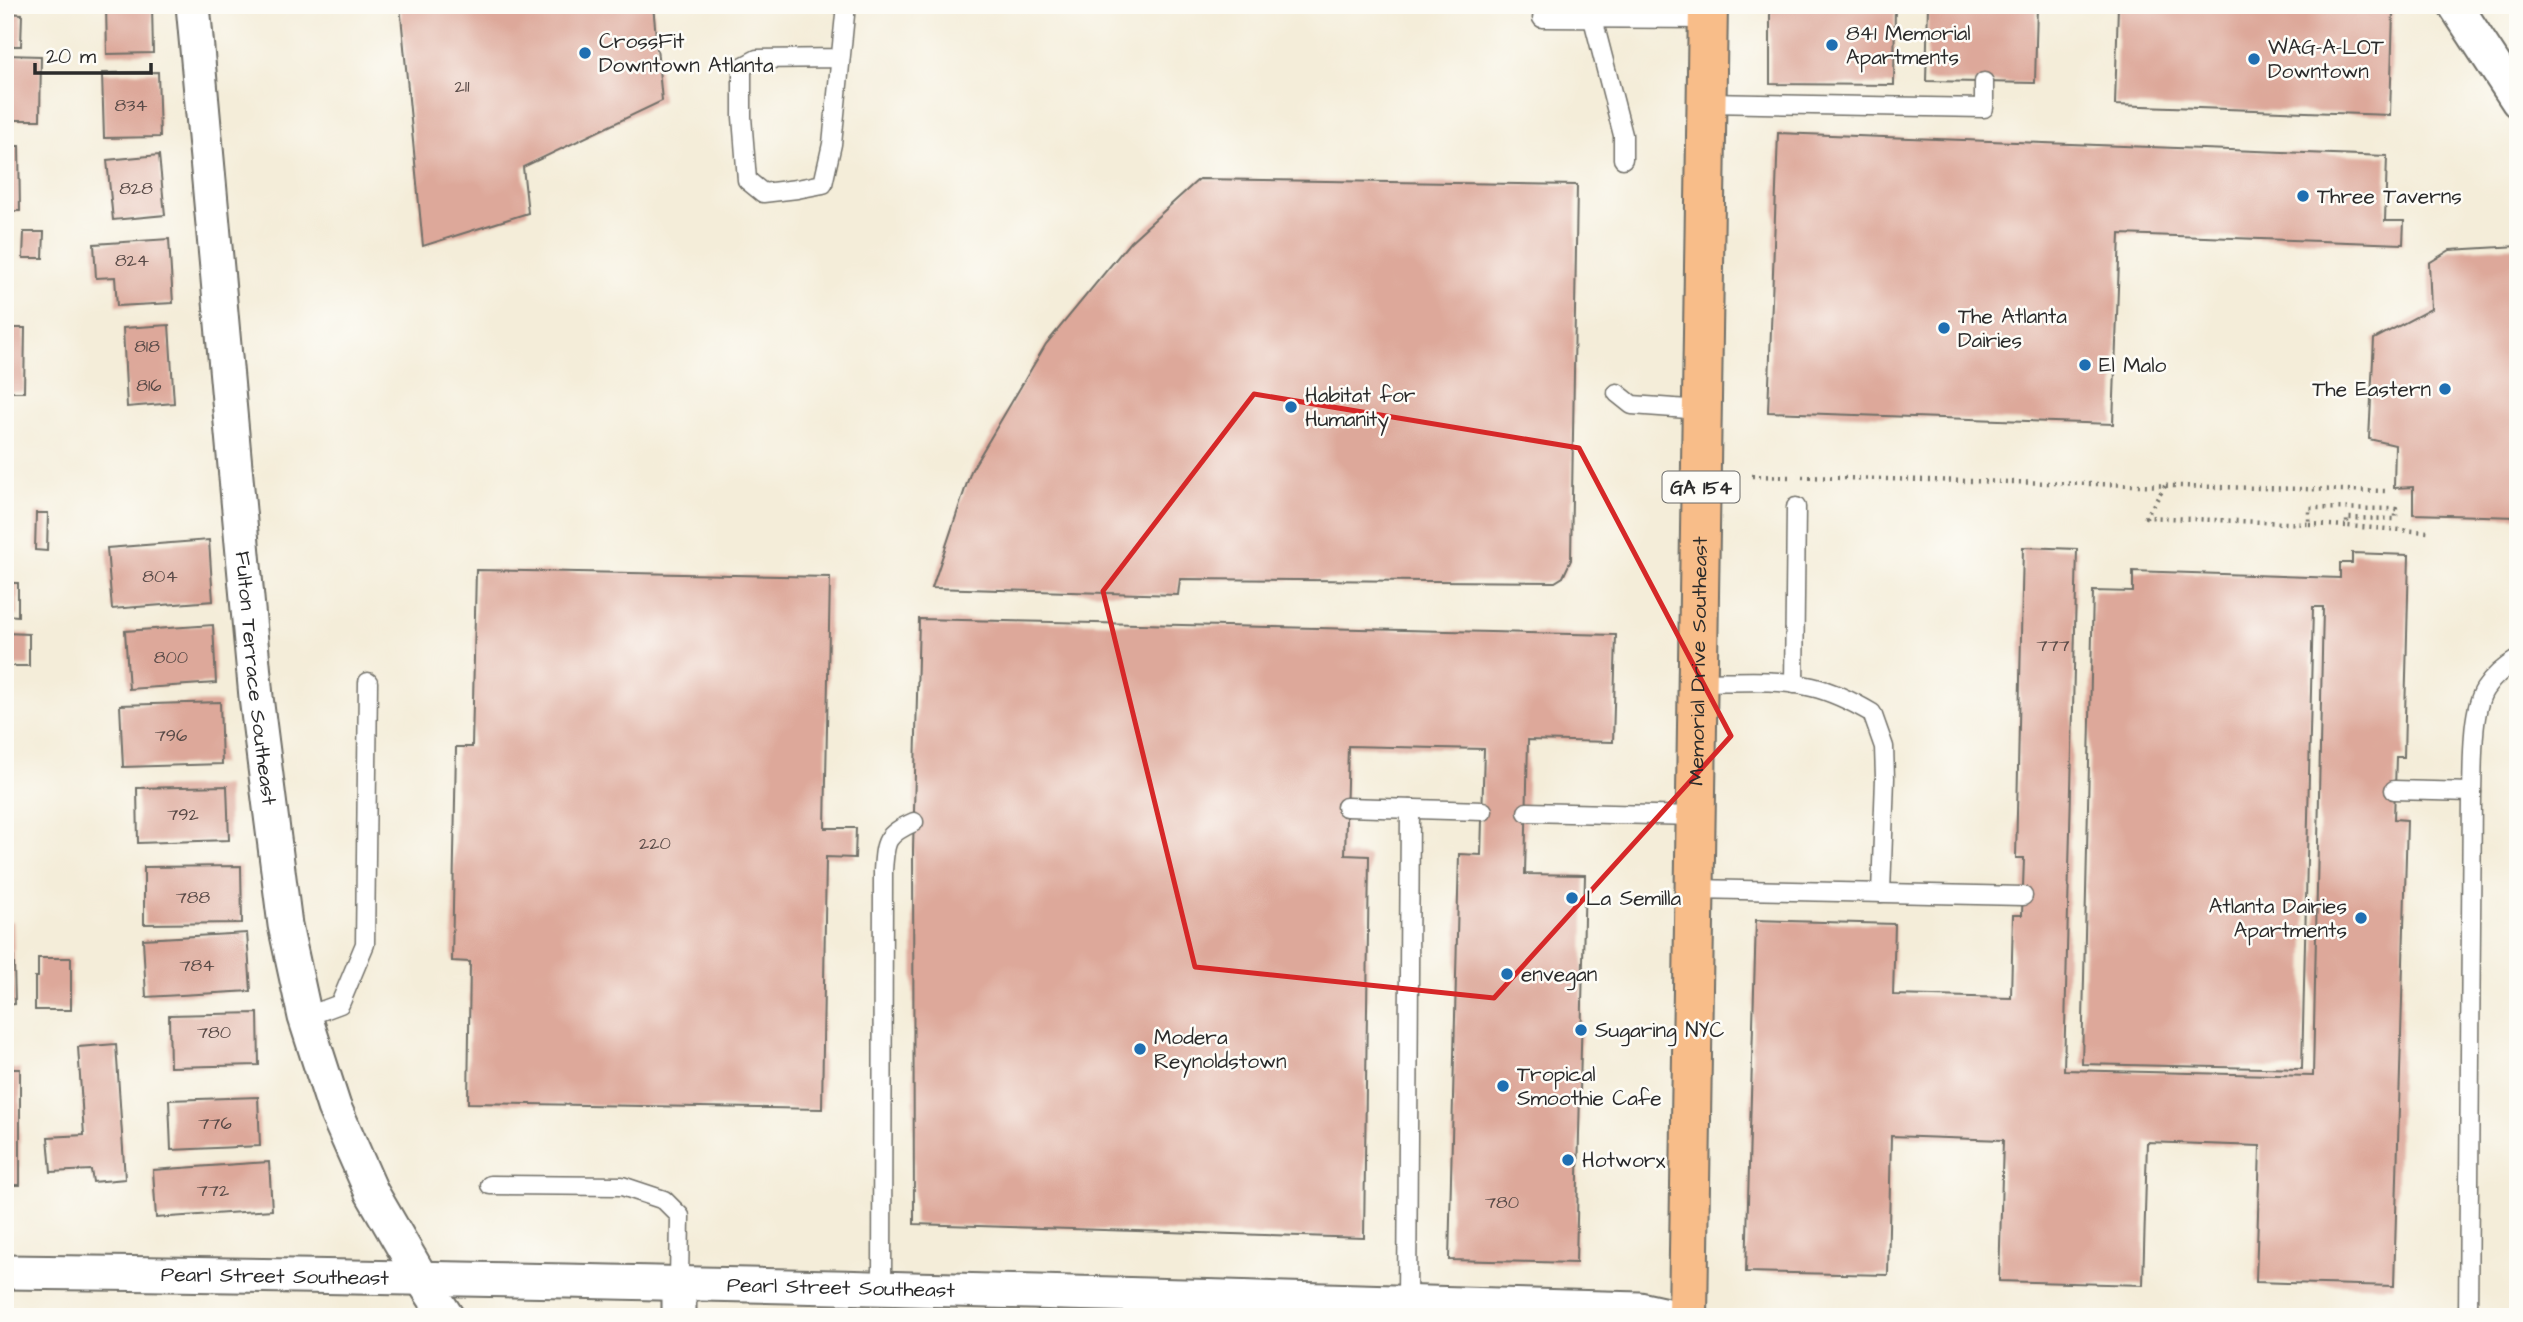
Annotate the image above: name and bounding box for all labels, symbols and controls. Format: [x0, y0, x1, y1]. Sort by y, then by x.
place label: 841 Memorial Apartments [1846, 19, 1971, 73]
place label: CrossFit Downtown Atlanta [599, 27, 774, 80]
scale bar [35, 32, 150, 76]
place label: WAG-A-LOT Downtown [2268, 33, 2385, 86]
marker: 841 Memorial Apartments [1824, 37, 1840, 53]
text: 20 m [46, 42, 97, 71]
marker: CrossFit Downtown Atlanta [577, 45, 593, 61]
marker: WAG-A-LOT Downtown [2246, 51, 2262, 67]
house number: 211 [455, 74, 469, 99]
house number: 834 [114, 93, 148, 118]
house number: 828 [119, 176, 153, 201]
place label: Three Taverns [2317, 182, 2462, 211]
marker: Three Taverns [2295, 188, 2311, 204]
house number: 824 [115, 248, 149, 273]
place label: The Atlanta Dairies [1958, 302, 2067, 355]
marker: The Atlanta Dairies [1936, 320, 1952, 336]
house number: 818 [134, 334, 160, 359]
place label: El Malo [2099, 351, 2166, 380]
marker: El Malo [2077, 357, 2093, 373]
house number: 816 [136, 373, 162, 398]
place label: The Eastern [2312, 375, 2431, 404]
place label: Habitat for Humanity [1305, 381, 1416, 436]
marker: The Eastern [2437, 381, 2453, 397]
marker: Habitat for Humanity [1283, 399, 1299, 415]
road number: GA 154 [1662, 472, 1740, 502]
street label: Memorial Drive Southeast [1682, 536, 1715, 786]
street label: Fulton Terrace Southeast [228, 550, 284, 807]
house number: 804 [142, 564, 178, 589]
house number: 777 [2036, 633, 2070, 658]
house number: 800 [154, 645, 188, 670]
house number: 796 [155, 723, 187, 748]
house number: 792 [167, 802, 200, 827]
house number: 220 [639, 831, 671, 856]
place label: La Semilla [1586, 884, 1682, 913]
house number: 788 [176, 885, 211, 910]
marker: La Semilla [1564, 890, 1580, 906]
place label: Atlanta Dairies Apartments [2209, 892, 2347, 946]
marker: Atlanta Dairies Apartments [2353, 910, 2369, 926]
house number: 784 [180, 953, 215, 978]
place label: envegan [1521, 960, 1597, 991]
marker: envegan [1499, 966, 1515, 982]
place label: Sugaring NYC [1595, 1016, 1725, 1047]
house number: 780 [197, 1020, 231, 1045]
marker: Sugaring NYC [1573, 1022, 1589, 1038]
place label: Modera Reynoldstown [1154, 1023, 1287, 1078]
marker: Modera Reynoldstown [1132, 1041, 1148, 1057]
place label: Tropical Smoothie Cafe [1517, 1060, 1662, 1113]
marker: Tropical Smoothie Cafe [1495, 1078, 1511, 1094]
house number: 776 [198, 1111, 232, 1136]
place label: Hotworx [1582, 1146, 1665, 1175]
marker: Hotworx [1560, 1152, 1576, 1168]
house number: 772 [197, 1178, 230, 1203]
house number: 780 [1485, 1190, 1519, 1215]
street label: Pearl Street Southeast [161, 1260, 390, 1293]
street label: Pearl Street Southeast [727, 1271, 956, 1305]

